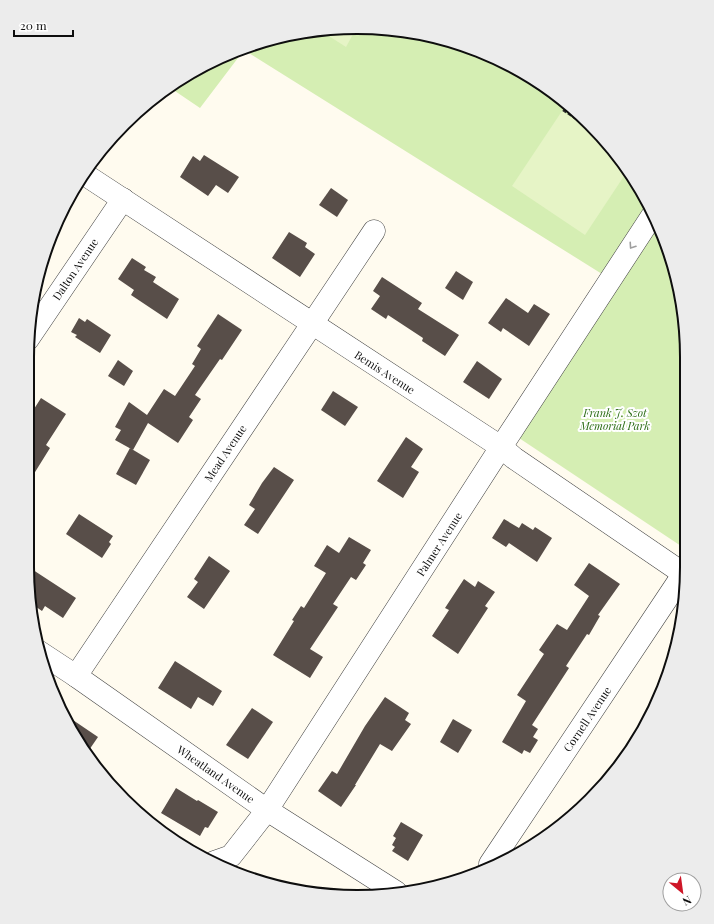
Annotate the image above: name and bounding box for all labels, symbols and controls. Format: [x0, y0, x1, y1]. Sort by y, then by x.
scale bar [14, 12, 73, 38]
text: 20 m [20, 17, 47, 33]
street label: Dalton Avenue [49, 235, 101, 303]
one-way arrow [629, 242, 636, 249]
street label: Bemis Avenue [352, 347, 418, 397]
park label: Frank J. Szot Memorial Park [579, 405, 650, 433]
street label: Mead Avenue [200, 421, 250, 484]
street label: Palmer Avenue [413, 509, 466, 579]
street label: Cornell Avenue [560, 683, 615, 755]
street label: Wheatland Avenue [173, 741, 258, 807]
north arrow [662, 872, 702, 912]
text: N [680, 893, 694, 910]

